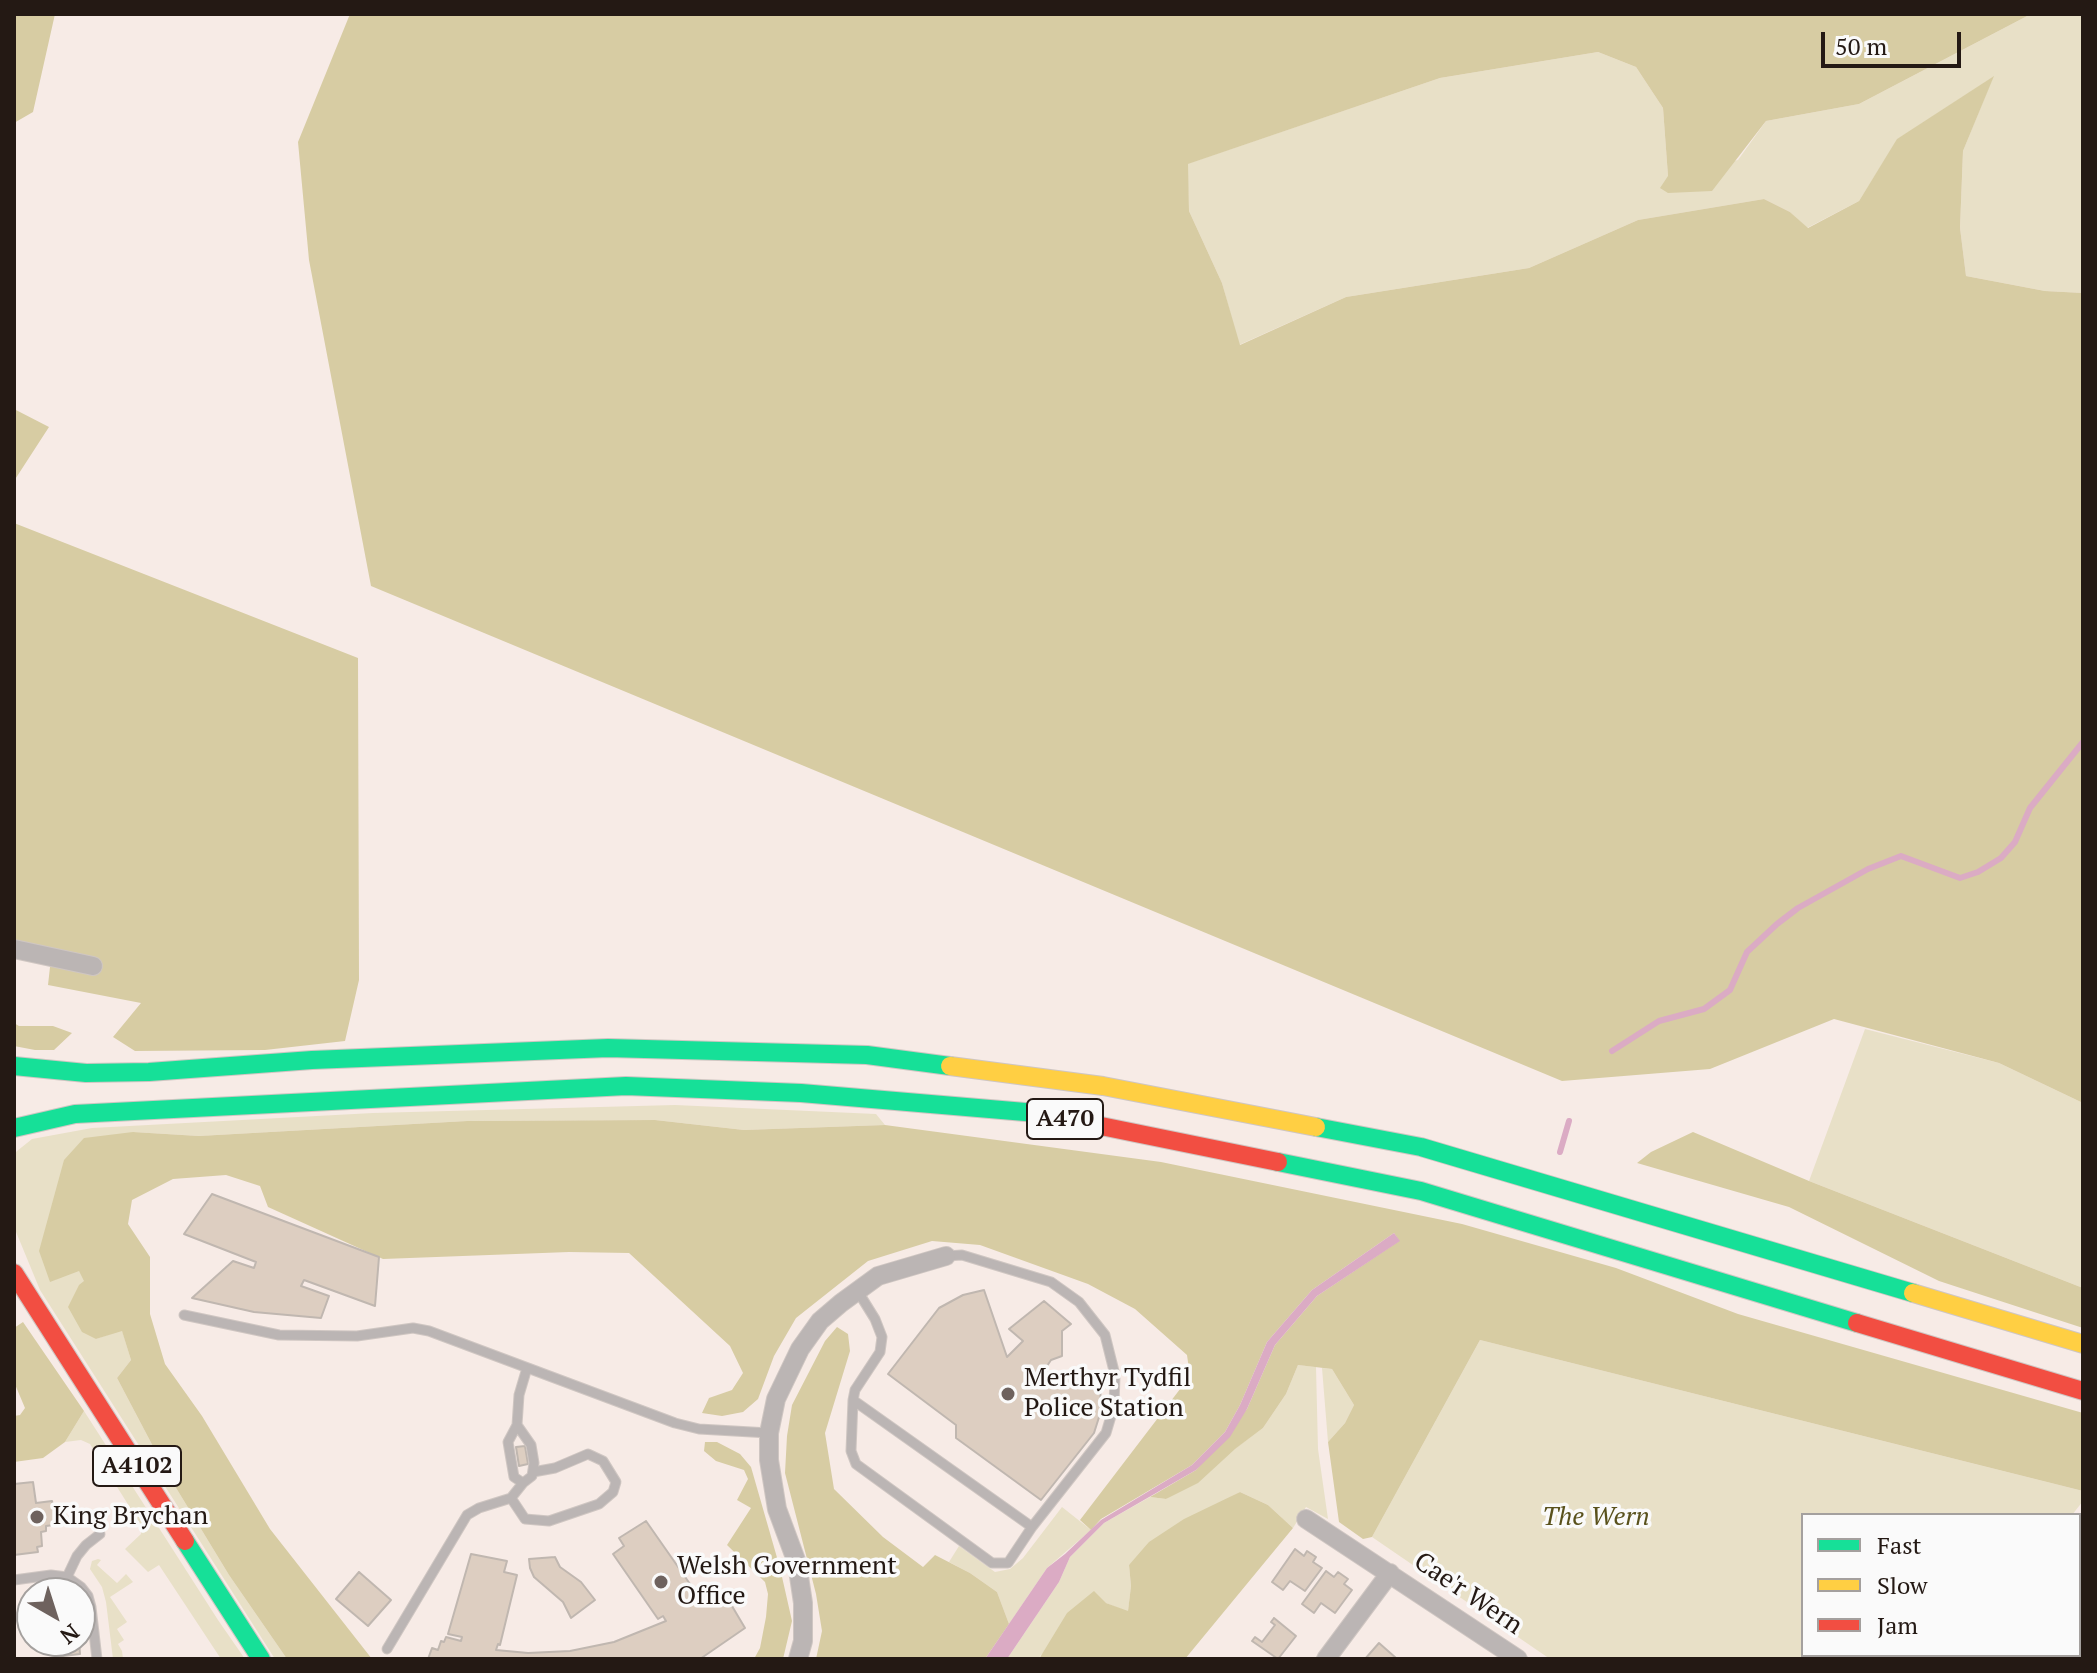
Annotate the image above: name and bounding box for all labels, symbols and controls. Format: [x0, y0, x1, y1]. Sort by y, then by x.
scale bar [1825, 16, 1965, 66]
text: 50 m [1835, 30, 1887, 62]
road number: A470 [1027, 1099, 1103, 1139]
place label: Merthyr Tydfil Police Station [1024, 1363, 1191, 1424]
marker: Merthyr Tydfil Police Station [999, 1385, 1017, 1403]
road number: A4102 [93, 1446, 181, 1486]
place label: King Brychan [53, 1501, 208, 1533]
park label: The Wern [1542, 1502, 1650, 1534]
marker: King Brychan [28, 1508, 46, 1526]
legend [1801, 1513, 2081, 1657]
text: Fast [1877, 1529, 1921, 1561]
street label: Cae'r Wern [1408, 1546, 1528, 1642]
place label: Welsh Government Office [677, 1551, 897, 1612]
text: Slow [1877, 1569, 1928, 1601]
marker: Welsh Government Office [652, 1573, 670, 1591]
north arrow [16, 1577, 96, 1657]
text: Jam [1877, 1609, 1918, 1641]
text: N [55, 1618, 86, 1651]

